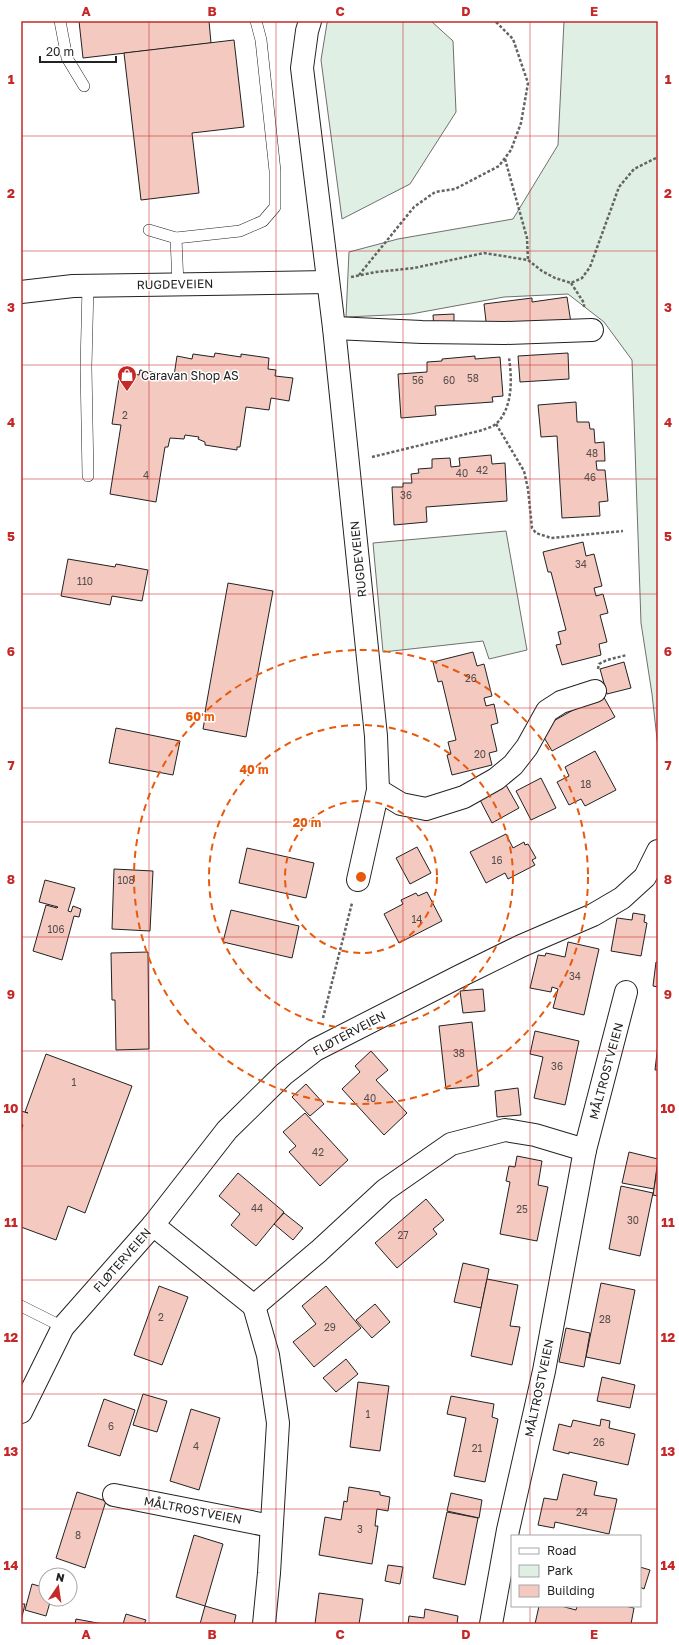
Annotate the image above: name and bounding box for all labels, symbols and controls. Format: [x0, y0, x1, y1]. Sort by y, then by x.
text: A [81, 3, 91, 19]
text: B [207, 3, 217, 19]
text: C [335, 3, 345, 19]
text: D [461, 3, 471, 19]
text: E [590, 3, 598, 19]
scale bar [40, 38, 116, 64]
text: 20 m [46, 44, 74, 59]
text: 1 [8, 71, 15, 87]
text: 1 [665, 71, 672, 87]
text: 2 [7, 185, 15, 201]
text: 2 [664, 185, 672, 201]
street label: RUGDEVEIEN [137, 276, 213, 292]
text: 3 [7, 299, 15, 315]
text: 3 [664, 299, 672, 315]
shop icon: Caravan Shop AS [116, 364, 138, 392]
place label: Caravan Shop AS [141, 368, 239, 383]
house number: 58 [467, 372, 479, 384]
house number: 56 [412, 374, 424, 386]
house number: 60 [443, 374, 455, 386]
house number: 2 [122, 409, 128, 421]
text: 4 [7, 414, 15, 430]
text: 4 [664, 414, 672, 430]
house number: 48 [586, 447, 598, 459]
house number: 42 [476, 464, 488, 476]
house number: 40 [456, 467, 468, 479]
house number: 4 [143, 469, 149, 481]
house number: 46 [584, 471, 596, 483]
house number: 36 [400, 489, 412, 501]
street label: RUGDEVEIEN [347, 520, 369, 598]
text: 5 [7, 528, 15, 544]
text: 5 [664, 528, 672, 544]
house number: 34 [575, 558, 587, 570]
house number: 110 [77, 575, 93, 587]
text: 6 [7, 643, 15, 659]
text: 6 [664, 643, 672, 659]
house number: 26 [465, 672, 477, 684]
text: 60 m [186, 709, 214, 724]
house number: 20 [474, 748, 486, 760]
text: 7 [7, 757, 15, 773]
text: 7 [664, 757, 672, 773]
text: 40 m [240, 762, 268, 777]
house number: 18 [581, 778, 591, 790]
text: 20 m [293, 815, 321, 830]
house number: 16 [492, 854, 502, 866]
centre of rings [354, 870, 368, 884]
text: 8 [7, 871, 15, 887]
text: 8 [664, 871, 672, 887]
house number: 108 [117, 874, 135, 886]
house number: 14 [412, 913, 422, 925]
house number: 106 [47, 923, 65, 935]
house number: 34 [569, 970, 581, 982]
text: 9 [7, 986, 15, 1002]
text: 9 [664, 986, 672, 1002]
street label: FLØTERVEIEN [310, 1008, 388, 1058]
street label: MÅLTROSTVEIEN [586, 1021, 626, 1121]
house number: 38 [453, 1047, 465, 1059]
house number: 36 [551, 1060, 563, 1072]
house number: 1 [72, 1076, 77, 1088]
house number: 40 [364, 1092, 376, 1104]
text: 10 [3, 1100, 19, 1116]
text: 10 [660, 1100, 676, 1116]
house number: 42 [312, 1146, 324, 1158]
house number: 44 [251, 1202, 263, 1214]
house number: 25 [516, 1203, 528, 1215]
text: 11 [4, 1214, 18, 1230]
house number: 30 [627, 1214, 639, 1226]
text: 11 [661, 1214, 675, 1230]
street label: FLØTERVEIEN [90, 1225, 154, 1295]
house number: 27 [397, 1229, 409, 1241]
house number: 2 [158, 1311, 164, 1323]
house number: 28 [599, 1313, 611, 1325]
house number: 29 [324, 1321, 336, 1333]
text: 12 [4, 1329, 18, 1345]
text: 12 [661, 1329, 675, 1345]
street label: MÅLTROSTVEIEN [521, 1338, 557, 1438]
house number: 1 [366, 1408, 371, 1420]
house number: 6 [108, 1420, 114, 1432]
house number: 26 [593, 1436, 605, 1448]
house number: 4 [193, 1440, 199, 1452]
house number: 21 [472, 1442, 482, 1454]
text: 13 [4, 1443, 18, 1459]
text: 13 [661, 1443, 675, 1459]
street label: MÅLTROSTVEIEN [143, 1493, 243, 1527]
house number: 24 [576, 1506, 588, 1518]
house number: 3 [357, 1523, 363, 1535]
house number: 8 [75, 1529, 81, 1541]
legend [511, 1535, 641, 1607]
text: Road [547, 1543, 576, 1558]
text: 14 [4, 1557, 18, 1573]
text: 14 [661, 1557, 675, 1573]
text: Park [547, 1563, 573, 1578]
north arrow [38, 1567, 78, 1607]
text: N [55, 1569, 66, 1584]
text: Building [547, 1583, 595, 1598]
text: A [81, 1626, 91, 1642]
text: B [207, 1626, 217, 1642]
text: C [335, 1626, 345, 1642]
text: D [461, 1626, 471, 1642]
text: E [590, 1626, 598, 1642]

